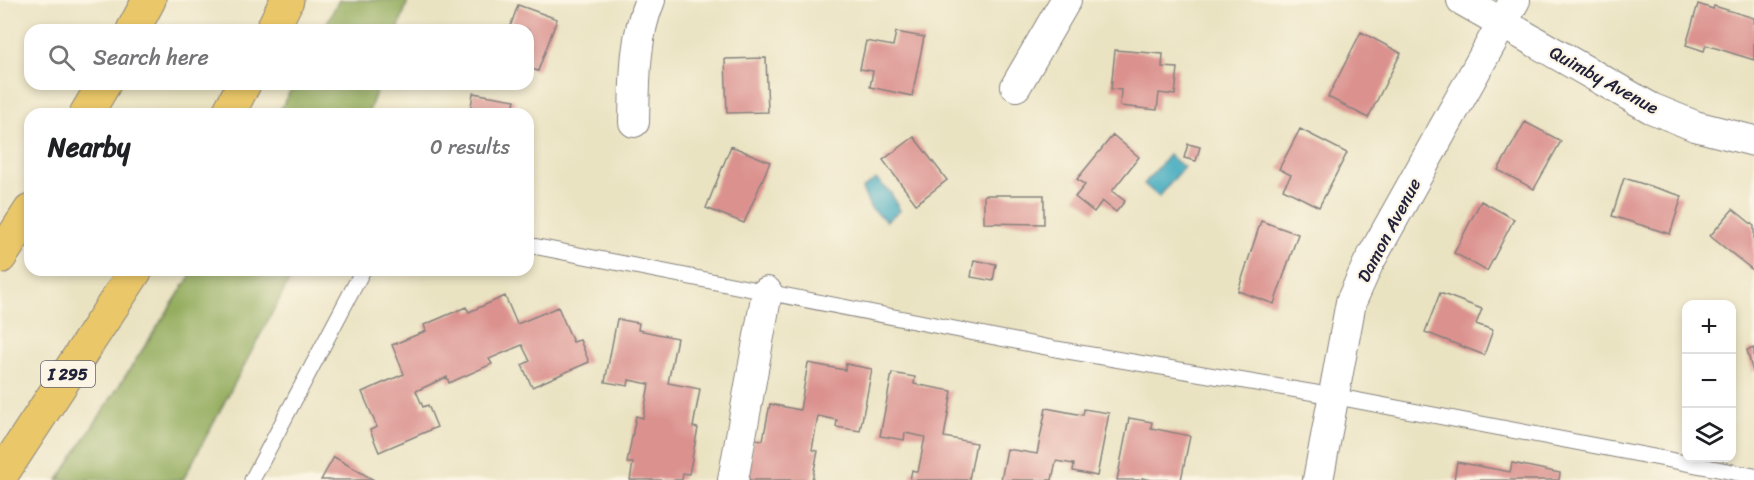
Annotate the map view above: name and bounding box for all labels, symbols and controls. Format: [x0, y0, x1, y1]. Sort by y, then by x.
search box [24, 24, 534, 90]
street label: Quimby Avenue [1543, 37, 1665, 123]
text: Search here [93, 38, 209, 77]
icon: search [45, 41, 78, 74]
text: Nearby [48, 124, 130, 170]
text: 0 results [430, 130, 510, 165]
street label: Damon Avenue [1348, 172, 1430, 288]
map controls [1682, 300, 1736, 462]
button: + [1682, 300, 1736, 354]
button: − [1682, 354, 1736, 408]
road number: I 295 [41, 361, 95, 387]
button: layers [1682, 408, 1736, 462]

